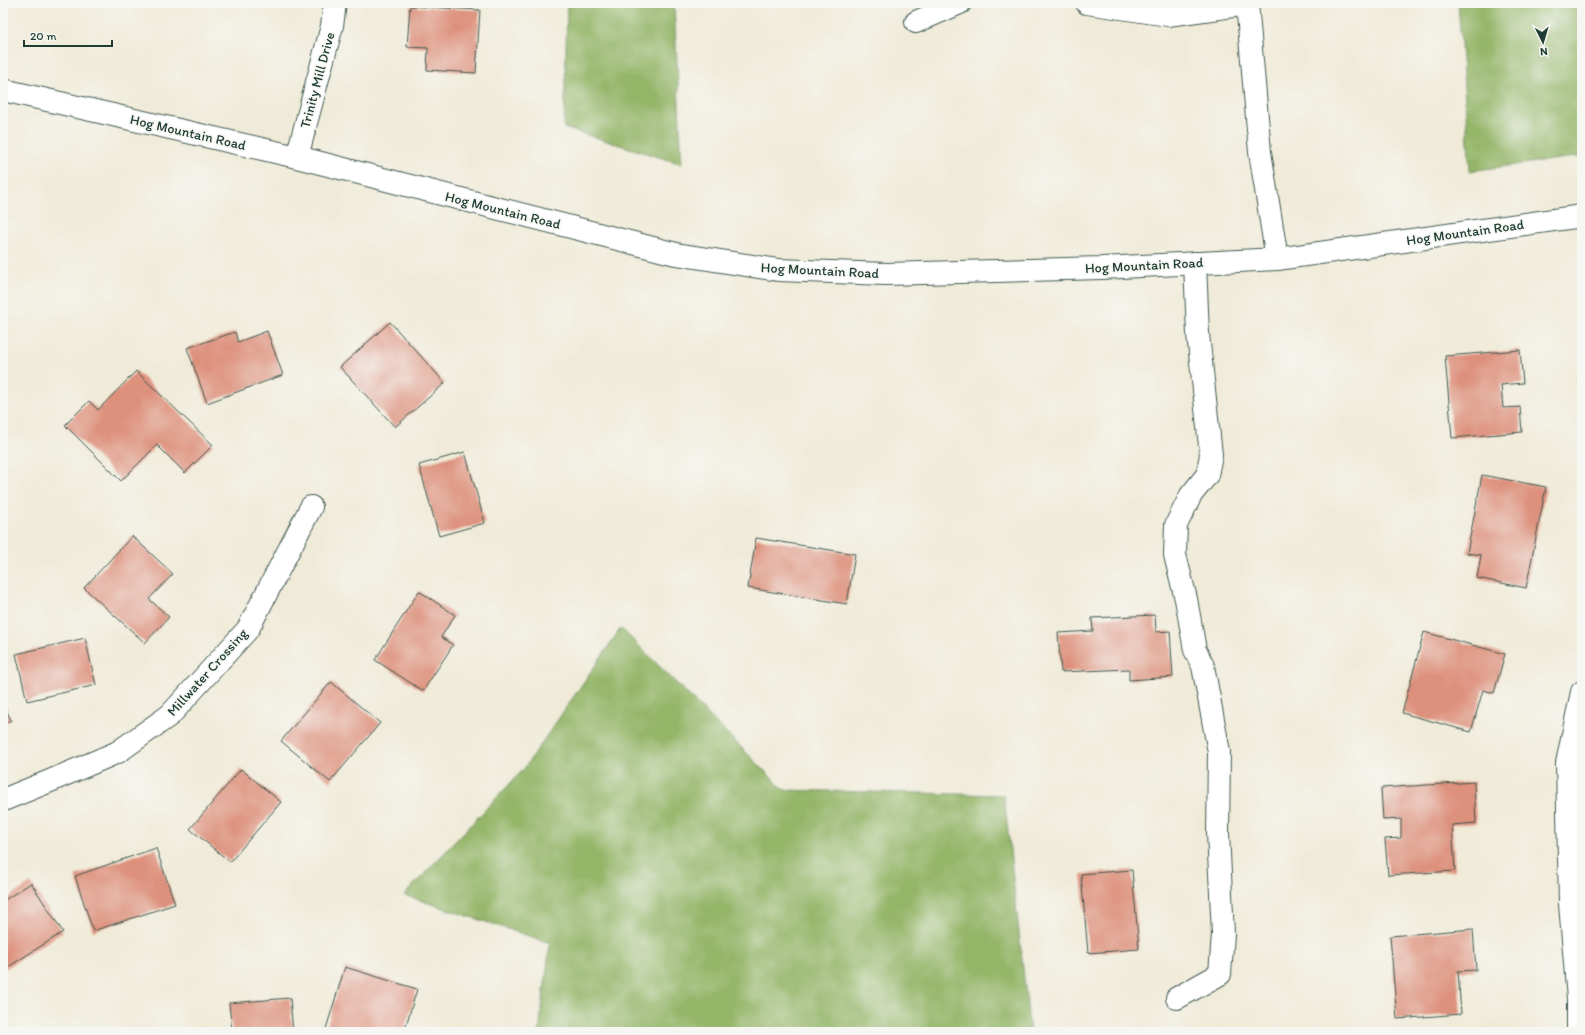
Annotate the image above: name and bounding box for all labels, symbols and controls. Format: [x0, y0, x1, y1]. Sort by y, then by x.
scale bar [24, 22, 112, 48]
north arrow [1523, 22, 1563, 62]
text: 20 m [30, 29, 57, 43]
street label: Trinity Mill Drive [296, 30, 339, 130]
text: N [1540, 45, 1548, 58]
street label: Hog Mountain Road [128, 111, 248, 154]
street label: Hog Mountain Road [443, 188, 563, 233]
street label: Hog Mountain Road [1405, 216, 1525, 249]
street label: Hog Mountain Road [1084, 254, 1204, 277]
street label: Hog Mountain Road [760, 259, 880, 282]
street label: Millwater Crossing [163, 624, 252, 720]

